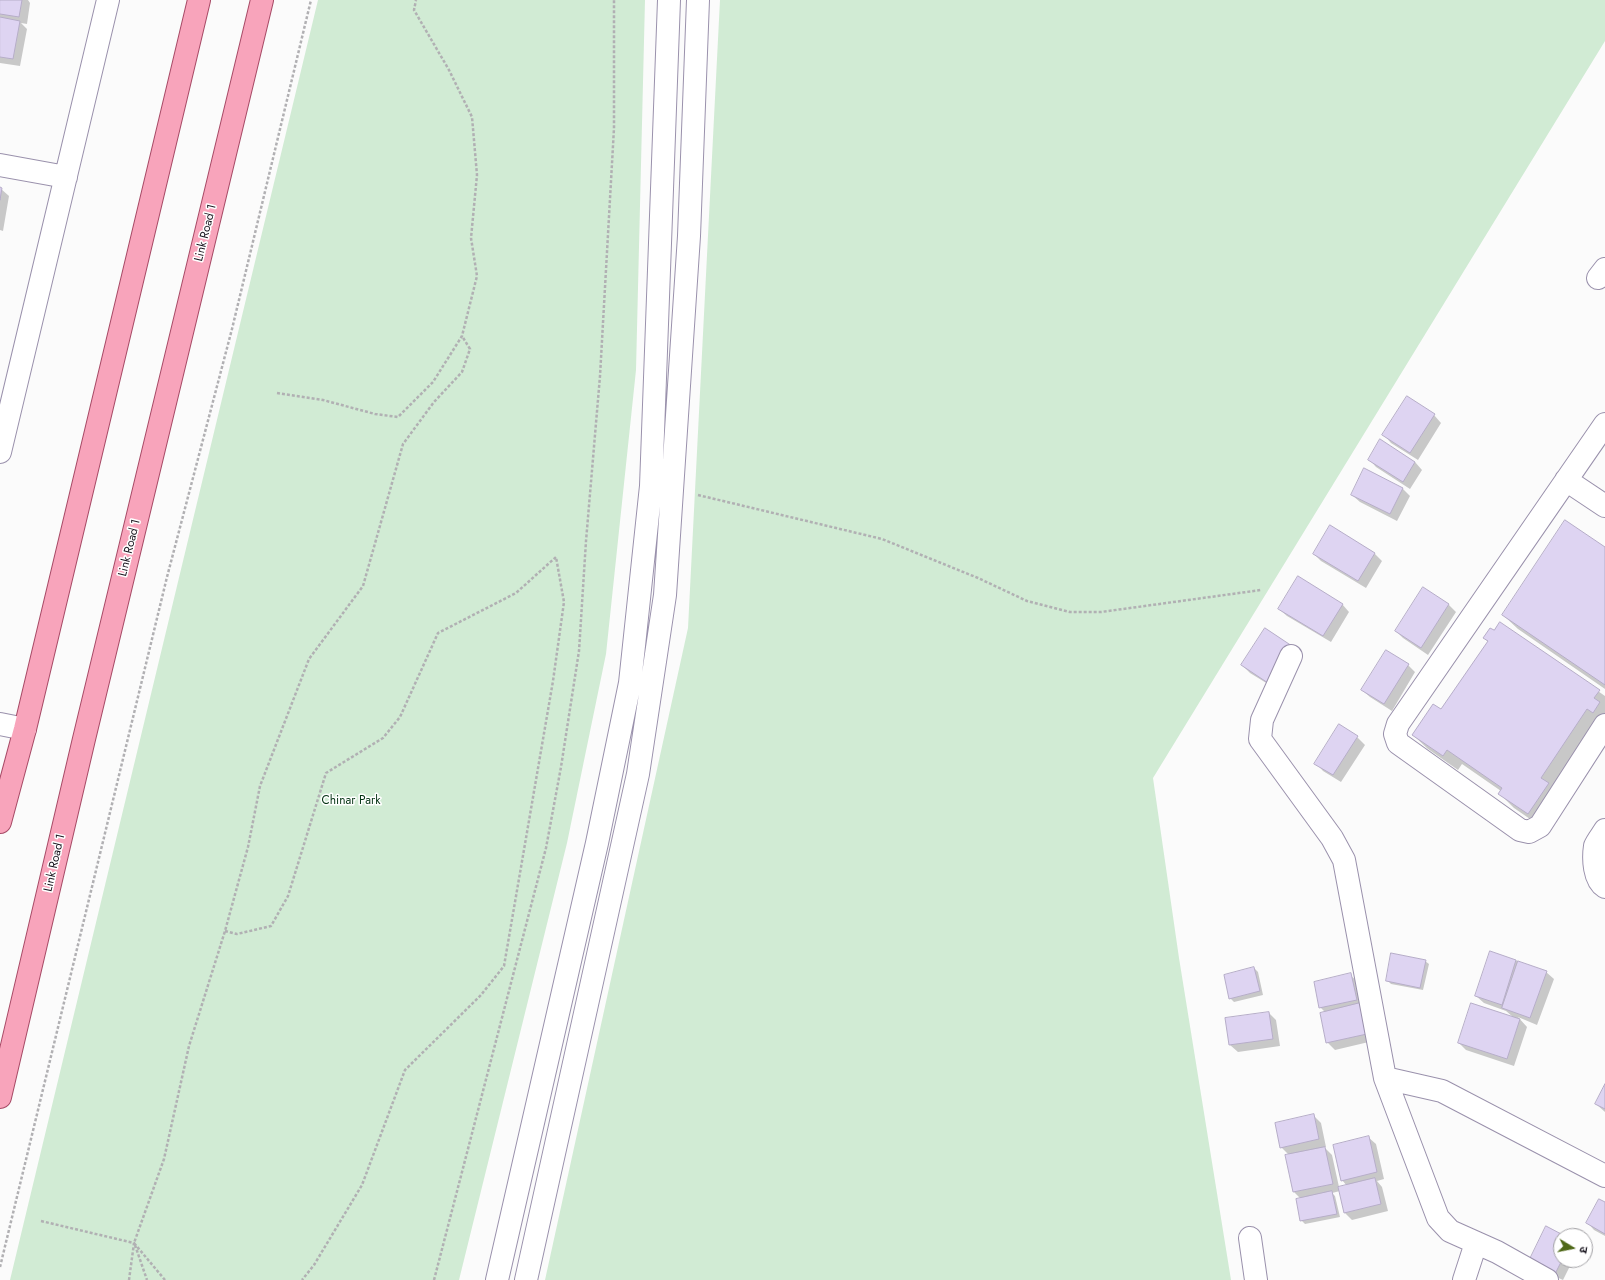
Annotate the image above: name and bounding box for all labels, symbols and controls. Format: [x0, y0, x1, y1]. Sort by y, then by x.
street label: Link Road 1 [192, 203, 220, 263]
street label: Link Road 1 [116, 518, 144, 578]
park label: Chinar Park [322, 794, 380, 808]
street label: Link Road 1 [41, 833, 69, 893]
north arrow [1553, 1228, 1593, 1268]
text: उ [1575, 1245, 1592, 1254]

